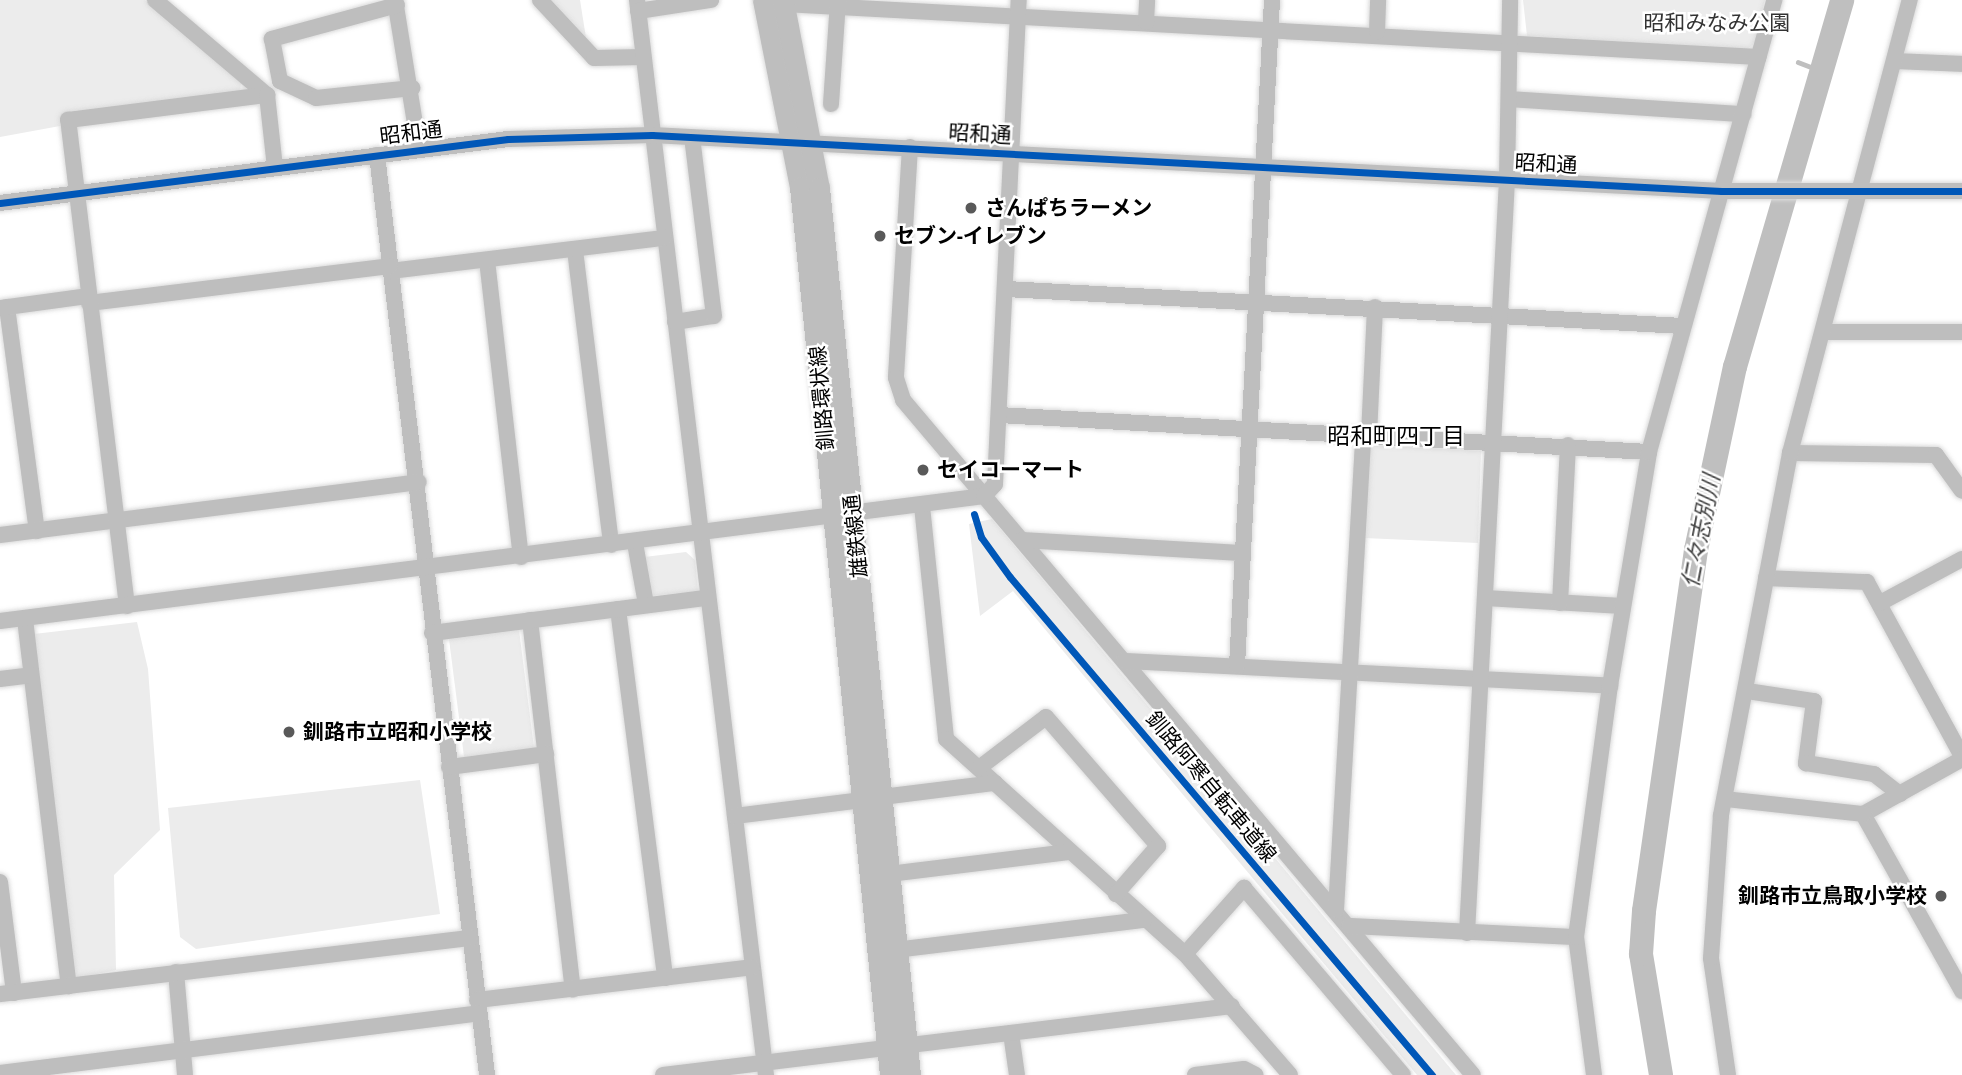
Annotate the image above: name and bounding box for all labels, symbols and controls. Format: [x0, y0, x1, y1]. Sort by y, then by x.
park label: 昭和みなみ公園 [1644, 10, 1790, 36]
street label: 昭和通 [378, 117, 444, 149]
street label: 昭和通 [948, 120, 1012, 148]
street label: 昭和通 [1514, 150, 1578, 178]
place label: さんぱちラーメン [985, 195, 1153, 221]
marker: さんぱちラーメン [963, 200, 979, 216]
place label: セブン-イレブン [894, 223, 1047, 249]
marker: セブン-イレブン [872, 228, 888, 244]
street label: 釧路環状線 [805, 345, 839, 451]
district label: 昭和町四丁目 [1327, 422, 1465, 450]
place label: セイコーマート [937, 457, 1084, 483]
marker: セイコーマート [915, 462, 931, 478]
water label: 仁々志別川 [1676, 472, 1726, 590]
street label: 雄鉄線通 [839, 493, 873, 579]
street label: 釧路阿寒自転車道線 [1141, 707, 1281, 867]
place label: 釧路市立昭和小学校 [303, 719, 492, 745]
marker: 釧路市立昭和小学校 [281, 724, 297, 740]
place label: 釧路市立鳥取小学校 [1738, 883, 1927, 909]
marker: 釧路市立鳥取小学校 [1933, 888, 1949, 904]

